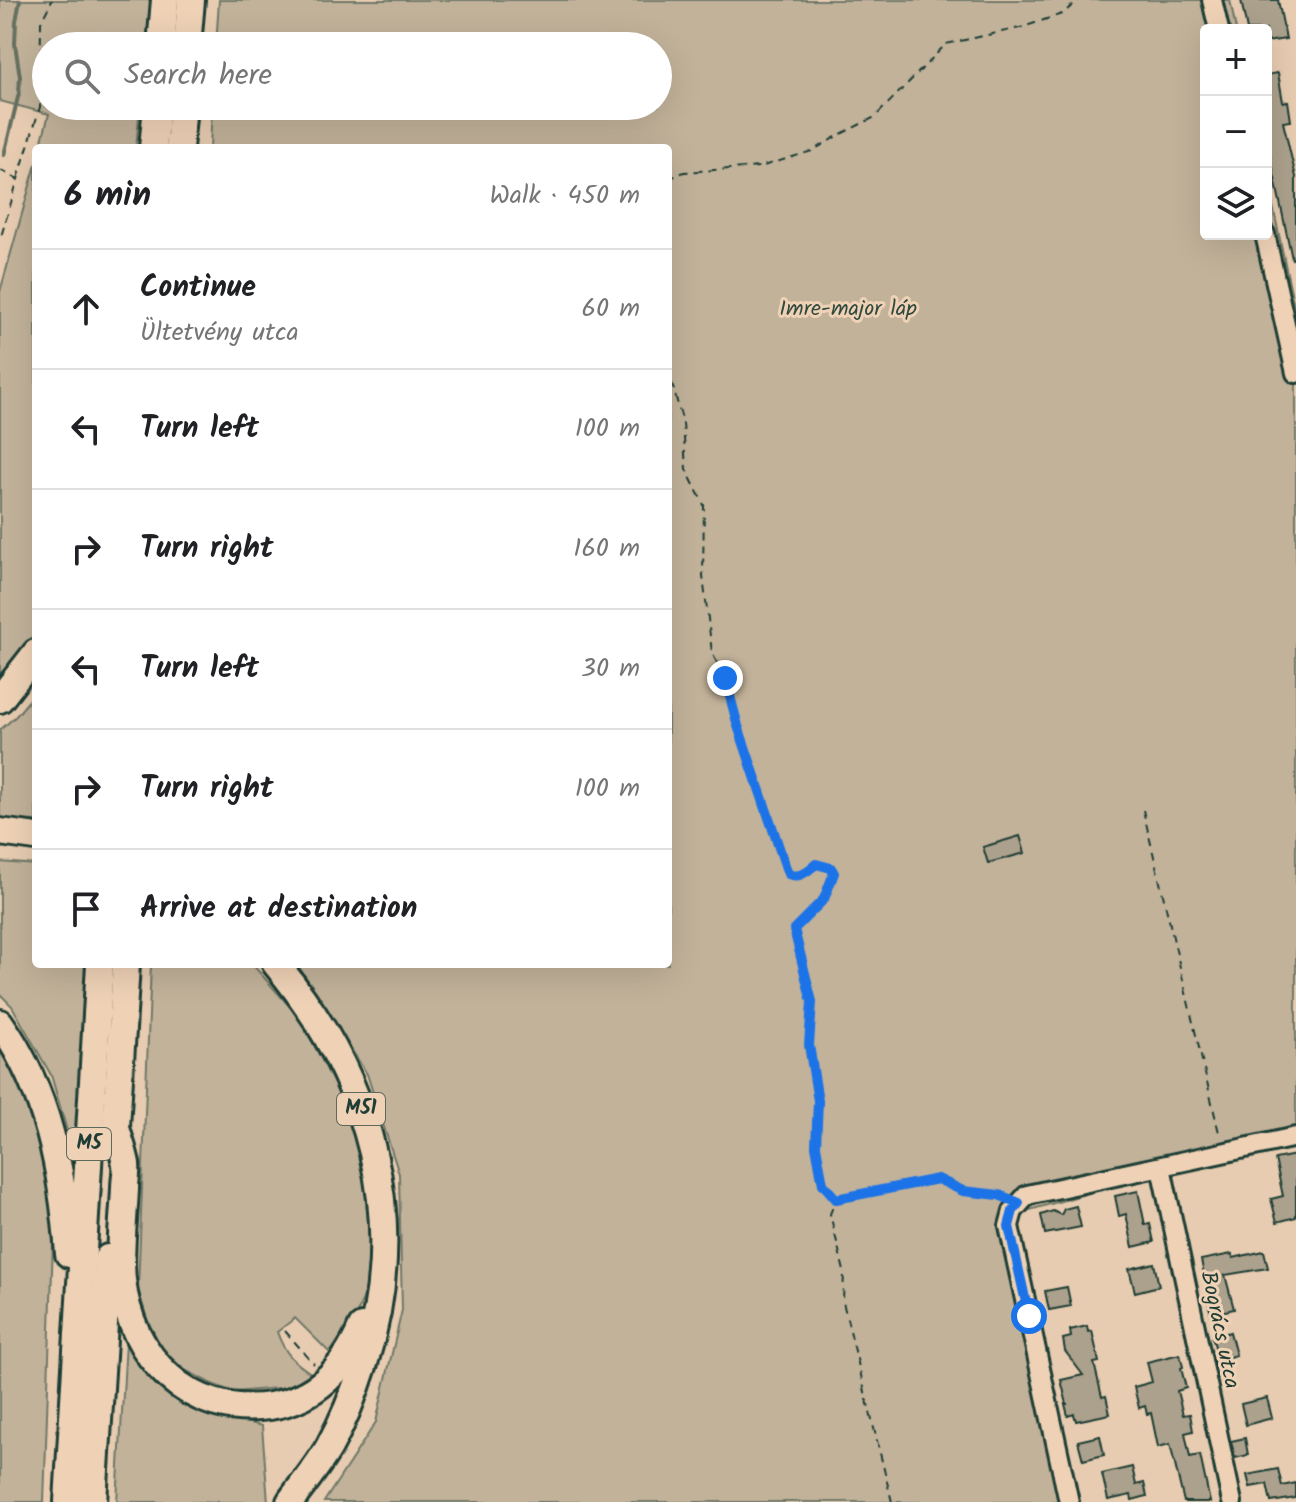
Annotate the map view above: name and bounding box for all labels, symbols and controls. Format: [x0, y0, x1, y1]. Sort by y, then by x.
map controls [1200, 24, 1272, 240]
button: + [1200, 24, 1272, 96]
search box [32, 32, 672, 120]
text: Search here [124, 52, 272, 100]
icon: search [60, 54, 104, 98]
button: − [1200, 96, 1272, 168]
button: layers [1200, 168, 1272, 240]
text: 6 min [64, 169, 151, 223]
text: Walk · 450 m [489, 175, 640, 217]
text: Continue [140, 264, 256, 312]
icon: ahead [64, 287, 108, 331]
text: 60 m [581, 288, 640, 330]
park label: Imre-major láp [779, 292, 917, 327]
text: Ültetvény utca [140, 312, 299, 354]
text: Turn left [140, 405, 259, 453]
icon: left [64, 407, 108, 451]
text: 100 m [575, 408, 640, 450]
text: Turn right [140, 525, 273, 573]
icon: right [64, 527, 108, 571]
text: 160 m [573, 528, 640, 570]
text: Turn left [140, 645, 259, 693]
icon: left [64, 647, 108, 691]
text: 30 m [581, 648, 640, 690]
route end [707, 660, 743, 696]
text: Turn right [140, 765, 273, 813]
icon: right [64, 767, 108, 811]
text: 100 m [575, 768, 640, 810]
text: Arrive at destination [140, 885, 417, 933]
icon: arrive [64, 887, 108, 931]
road number: M51 [337, 1093, 385, 1125]
road number: M5 [67, 1128, 111, 1160]
street label: Bogrács utca [1189, 1268, 1249, 1392]
route start [1011, 1298, 1047, 1334]

